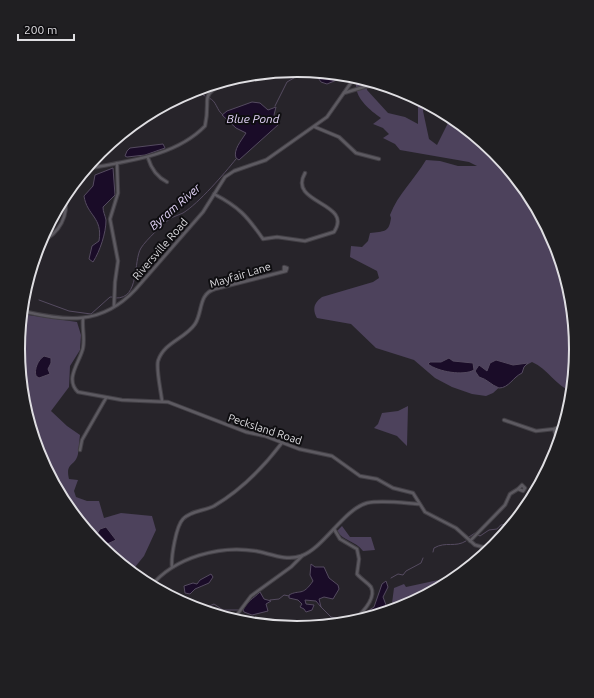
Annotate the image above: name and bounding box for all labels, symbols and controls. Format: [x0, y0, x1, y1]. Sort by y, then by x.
scale bar [18, 16, 74, 42]
text: 200 m [24, 23, 57, 36]
water label: Blue Pond [227, 112, 280, 125]
water label: Byram River [146, 181, 203, 232]
street label: Riversville Road [130, 216, 190, 282]
street label: Mayfair Lane [208, 260, 272, 290]
street label: Pecksland Road [227, 411, 303, 447]

